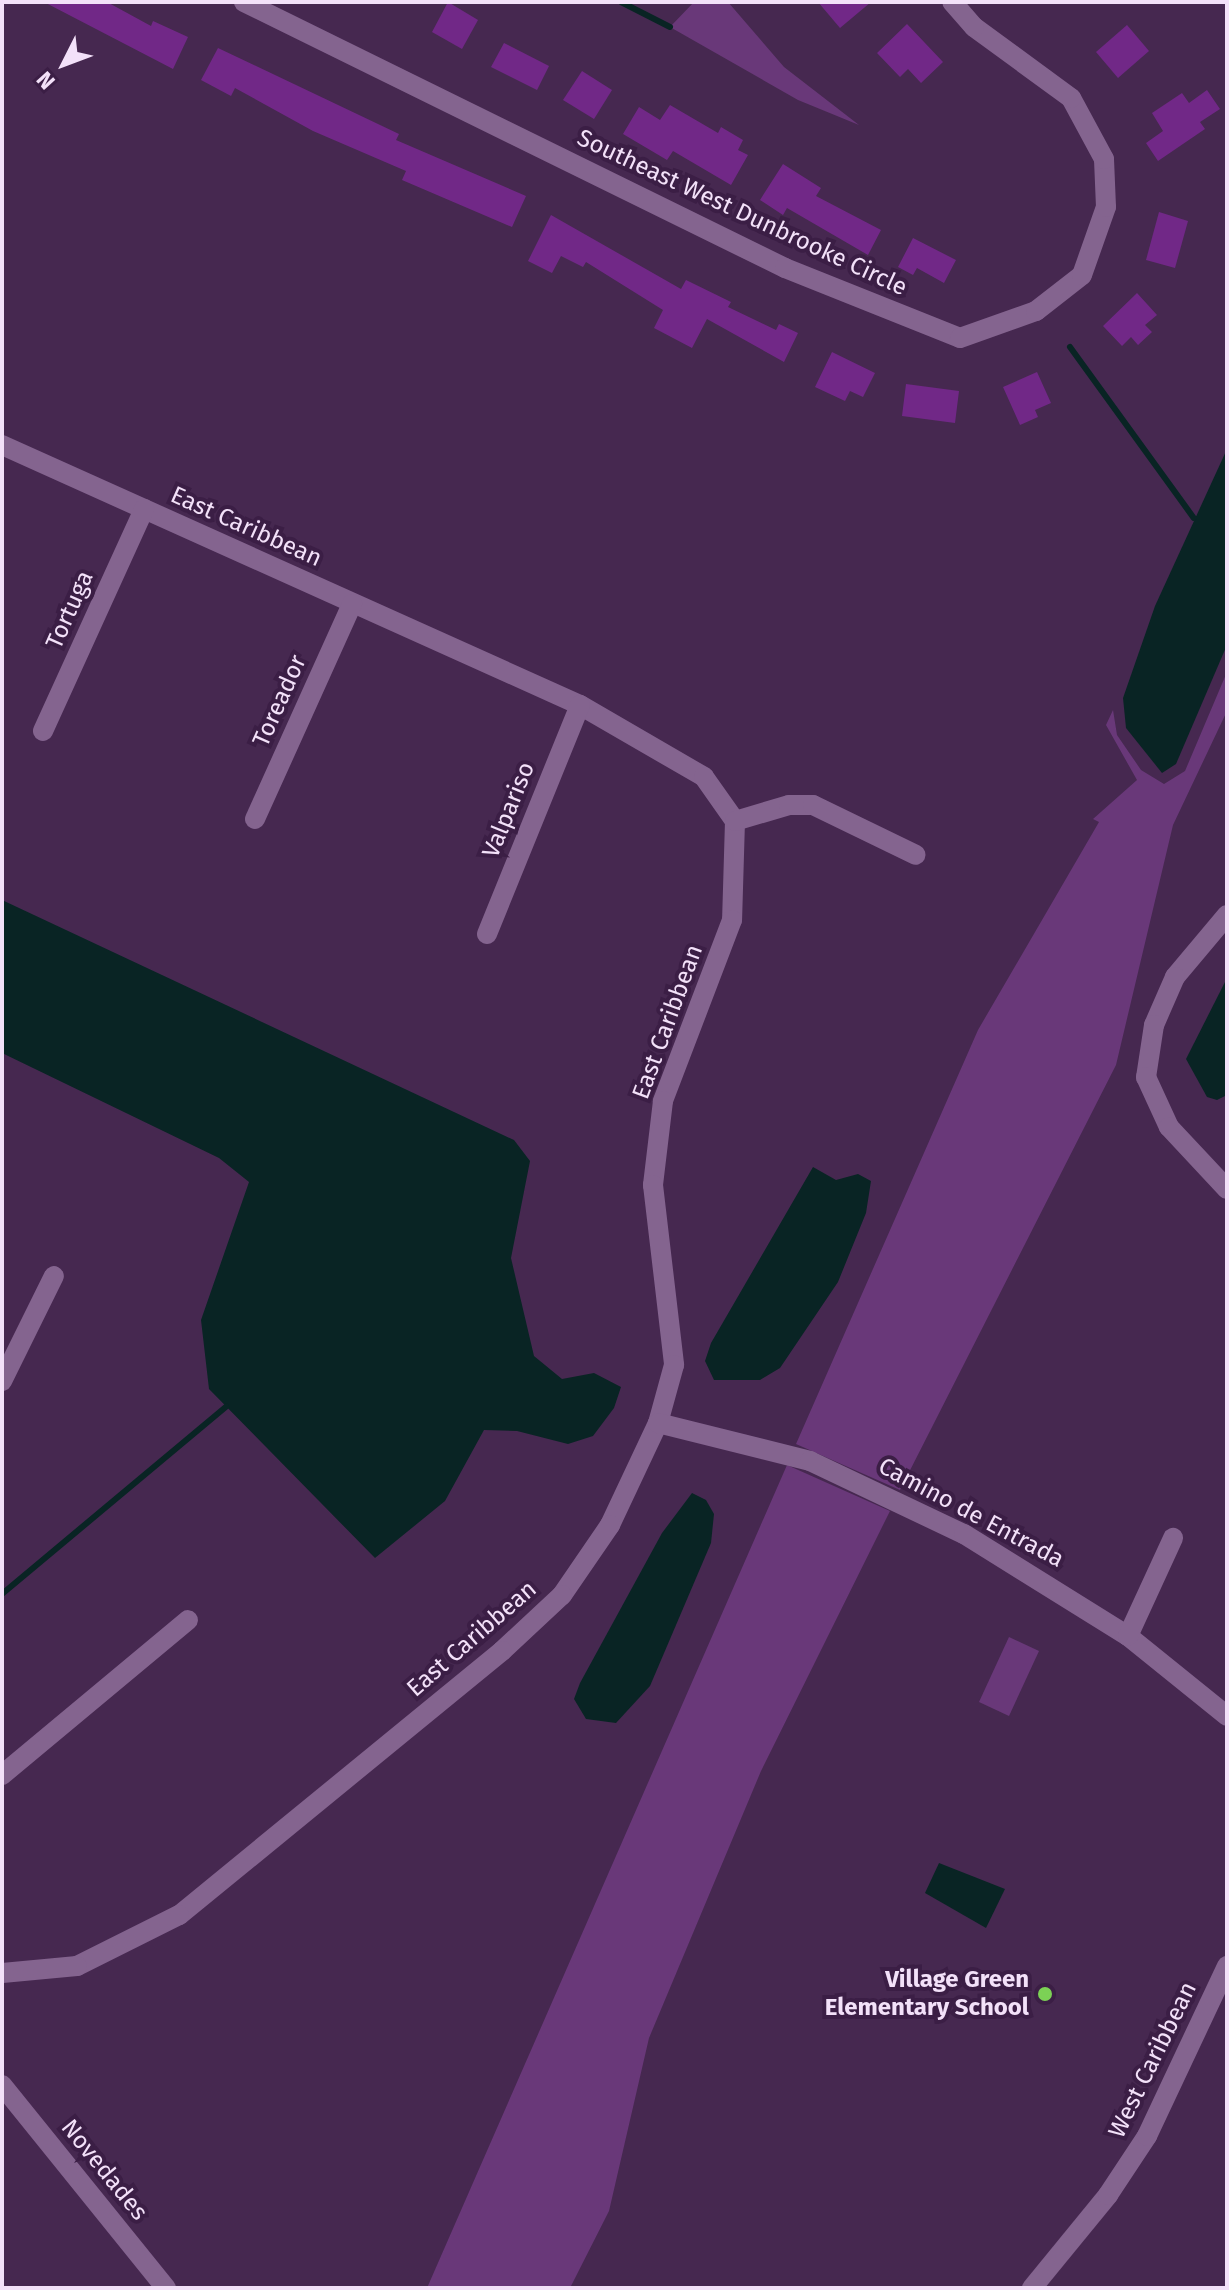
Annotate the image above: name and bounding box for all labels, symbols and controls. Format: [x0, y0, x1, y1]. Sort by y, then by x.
north arrow [24, 24, 104, 104]
text: N [31, 66, 61, 95]
street label: Southeast West Dunbrooke Circle [572, 124, 912, 302]
street label: East Caribbean [166, 481, 326, 573]
street label: Tortuga [40, 567, 100, 653]
street label: Toreador [247, 651, 313, 751]
street label: Valpariso [477, 758, 541, 862]
street label: East Caribbean [627, 941, 709, 1103]
street label: Camino de Entrada [873, 1452, 1069, 1574]
street label: East Caribbean [401, 1575, 543, 1703]
place label: Village Green Elementary School [825, 1966, 1029, 2022]
street label: West Caribbean [1103, 1977, 1203, 2143]
marker: Village Green Elementary School [1036, 1985, 1054, 2003]
street label: Novedades [55, 2114, 153, 2226]

